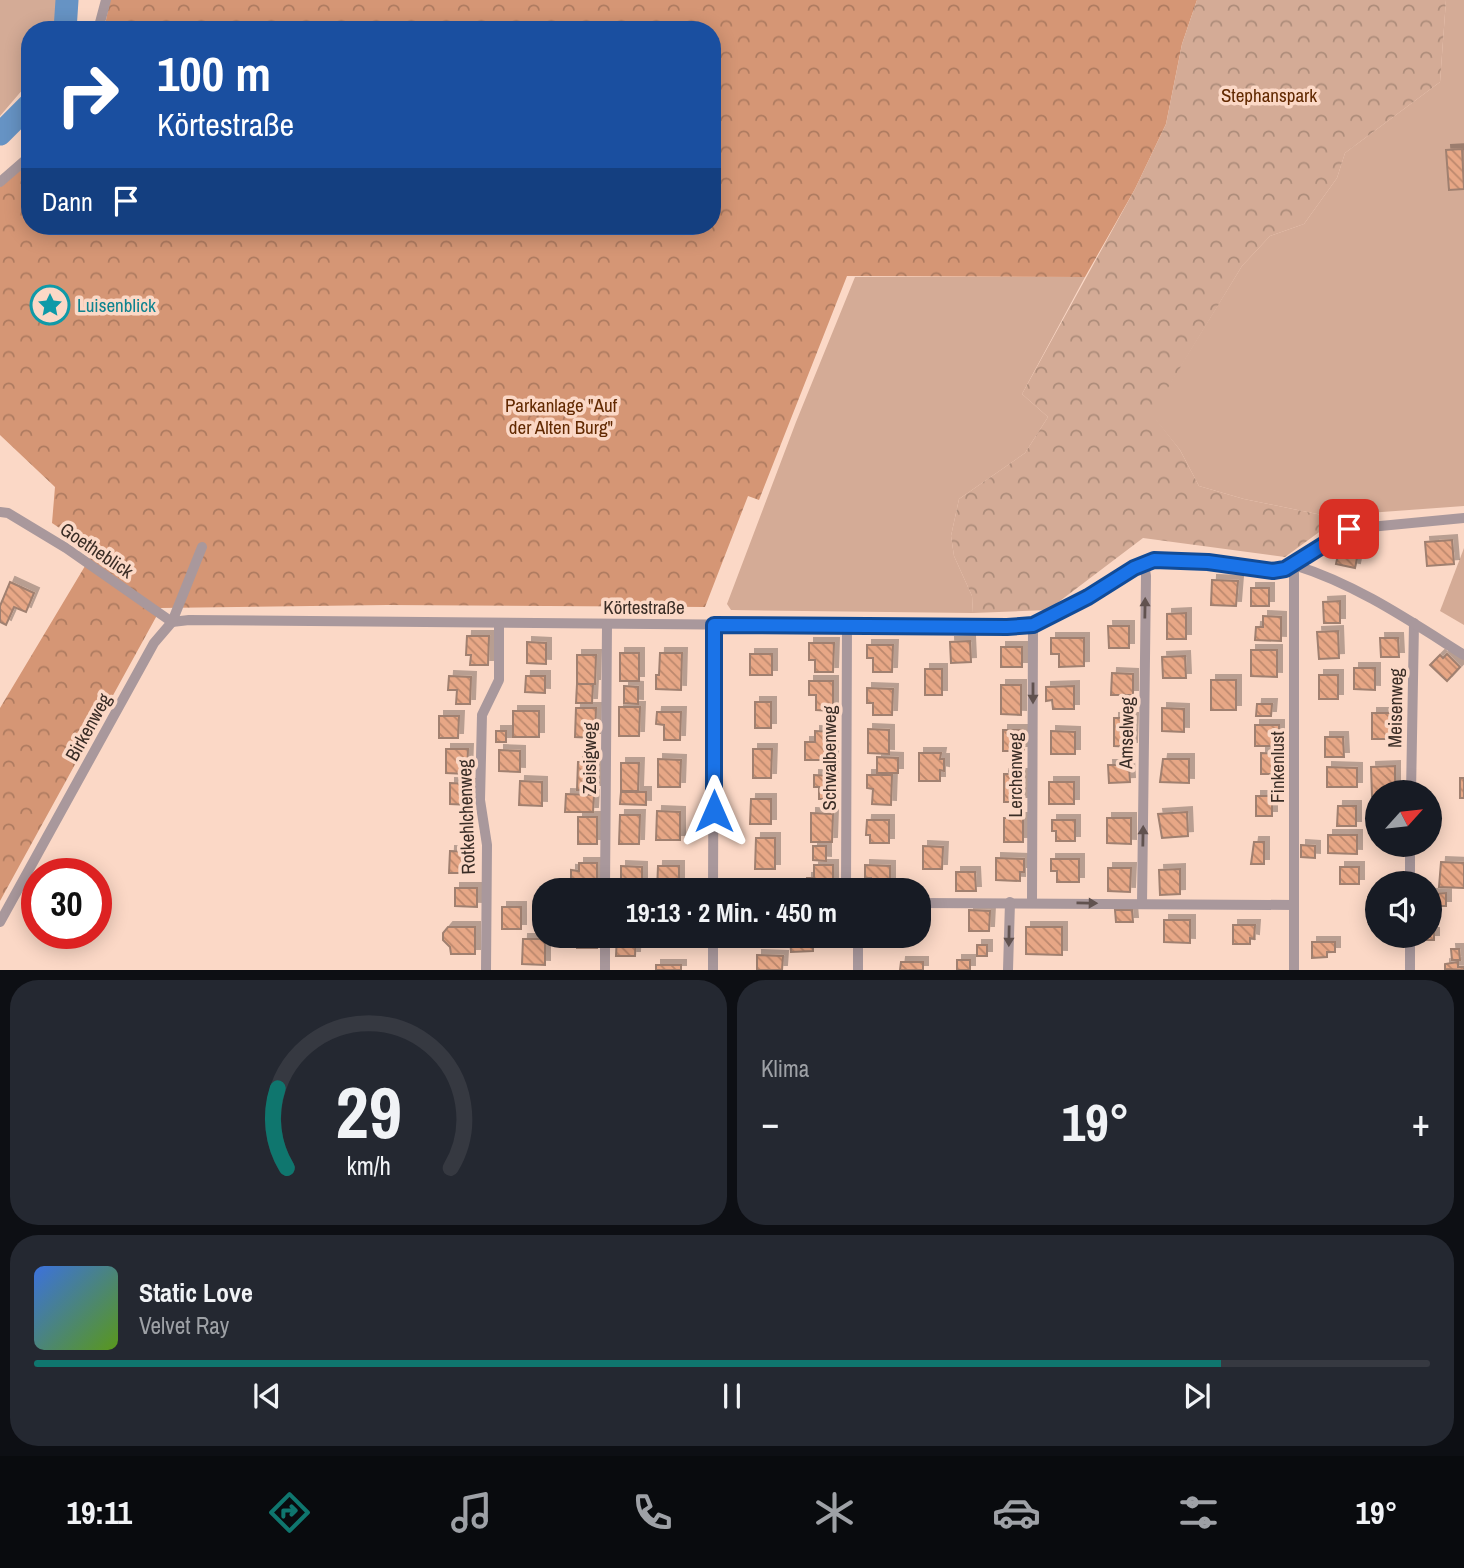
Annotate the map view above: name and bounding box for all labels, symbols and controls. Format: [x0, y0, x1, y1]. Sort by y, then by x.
text: 100 m [157, 40, 271, 106]
icon: right [42, 49, 133, 140]
park label: Stephanspark [1221, 82, 1317, 108]
text: Körtestraße [157, 103, 294, 146]
icon: arrive [107, 182, 145, 220]
text: Dann [42, 184, 93, 219]
place icon: Luisenblick [29, 284, 71, 326]
place label: Luisenblick [77, 292, 156, 318]
park label: Parkanlage "Auf der Alten Burg" [505, 392, 618, 440]
pin [1319, 499, 1379, 559]
icon: arrive [1330, 510, 1368, 548]
street label: Goetheblick [55, 516, 139, 584]
street label: Körtestraße [603, 594, 685, 620]
one-way arrow [1139, 597, 1151, 619]
street label: Meisenweg [1381, 668, 1409, 748]
one-way arrow [1027, 683, 1039, 705]
street label: Birkenweg [59, 688, 117, 765]
street label: Amselweg [1112, 697, 1140, 770]
street label: Schwalbenweg [816, 705, 842, 810]
street label: Zeisigweg [576, 722, 602, 794]
street label: Finkenlust [1264, 730, 1290, 803]
street label: Lerchenweg [1002, 732, 1028, 817]
street label: Rotkehlchenweg [451, 759, 481, 875]
position arrow [677, 774, 751, 848]
north arrow [1365, 780, 1442, 858]
map controls [1365, 780, 1442, 948]
one-way arrow [1137, 824, 1148, 846]
speed limit sign: 30 [21, 858, 112, 949]
button: sound [1365, 871, 1442, 948]
text: 19:13 · 2 Min. · 450 m [626, 895, 837, 930]
one-way arrow [1076, 897, 1098, 909]
one-way arrow [1003, 925, 1015, 947]
text: Klima [761, 1053, 809, 1084]
text: 29 [335, 1064, 402, 1162]
text: 19° [1061, 1087, 1130, 1157]
text: − [761, 1097, 779, 1148]
text: + [1412, 1097, 1430, 1148]
text: km/h [346, 1149, 391, 1183]
text: Static Love [139, 1275, 253, 1310]
text: Velvet Ray [139, 1310, 229, 1341]
icon: previous [248, 1377, 286, 1415]
icon: pause [713, 1377, 751, 1415]
icon: next [1178, 1377, 1216, 1415]
icon: directions [265, 1488, 314, 1537]
icon: music [447, 1488, 496, 1537]
icon: phone [628, 1488, 677, 1537]
icon: climate [810, 1488, 859, 1537]
icon: car [992, 1488, 1041, 1537]
icon: filters [1174, 1488, 1223, 1537]
text: 19:11 [66, 1491, 132, 1534]
text: 19° [1356, 1491, 1398, 1534]

